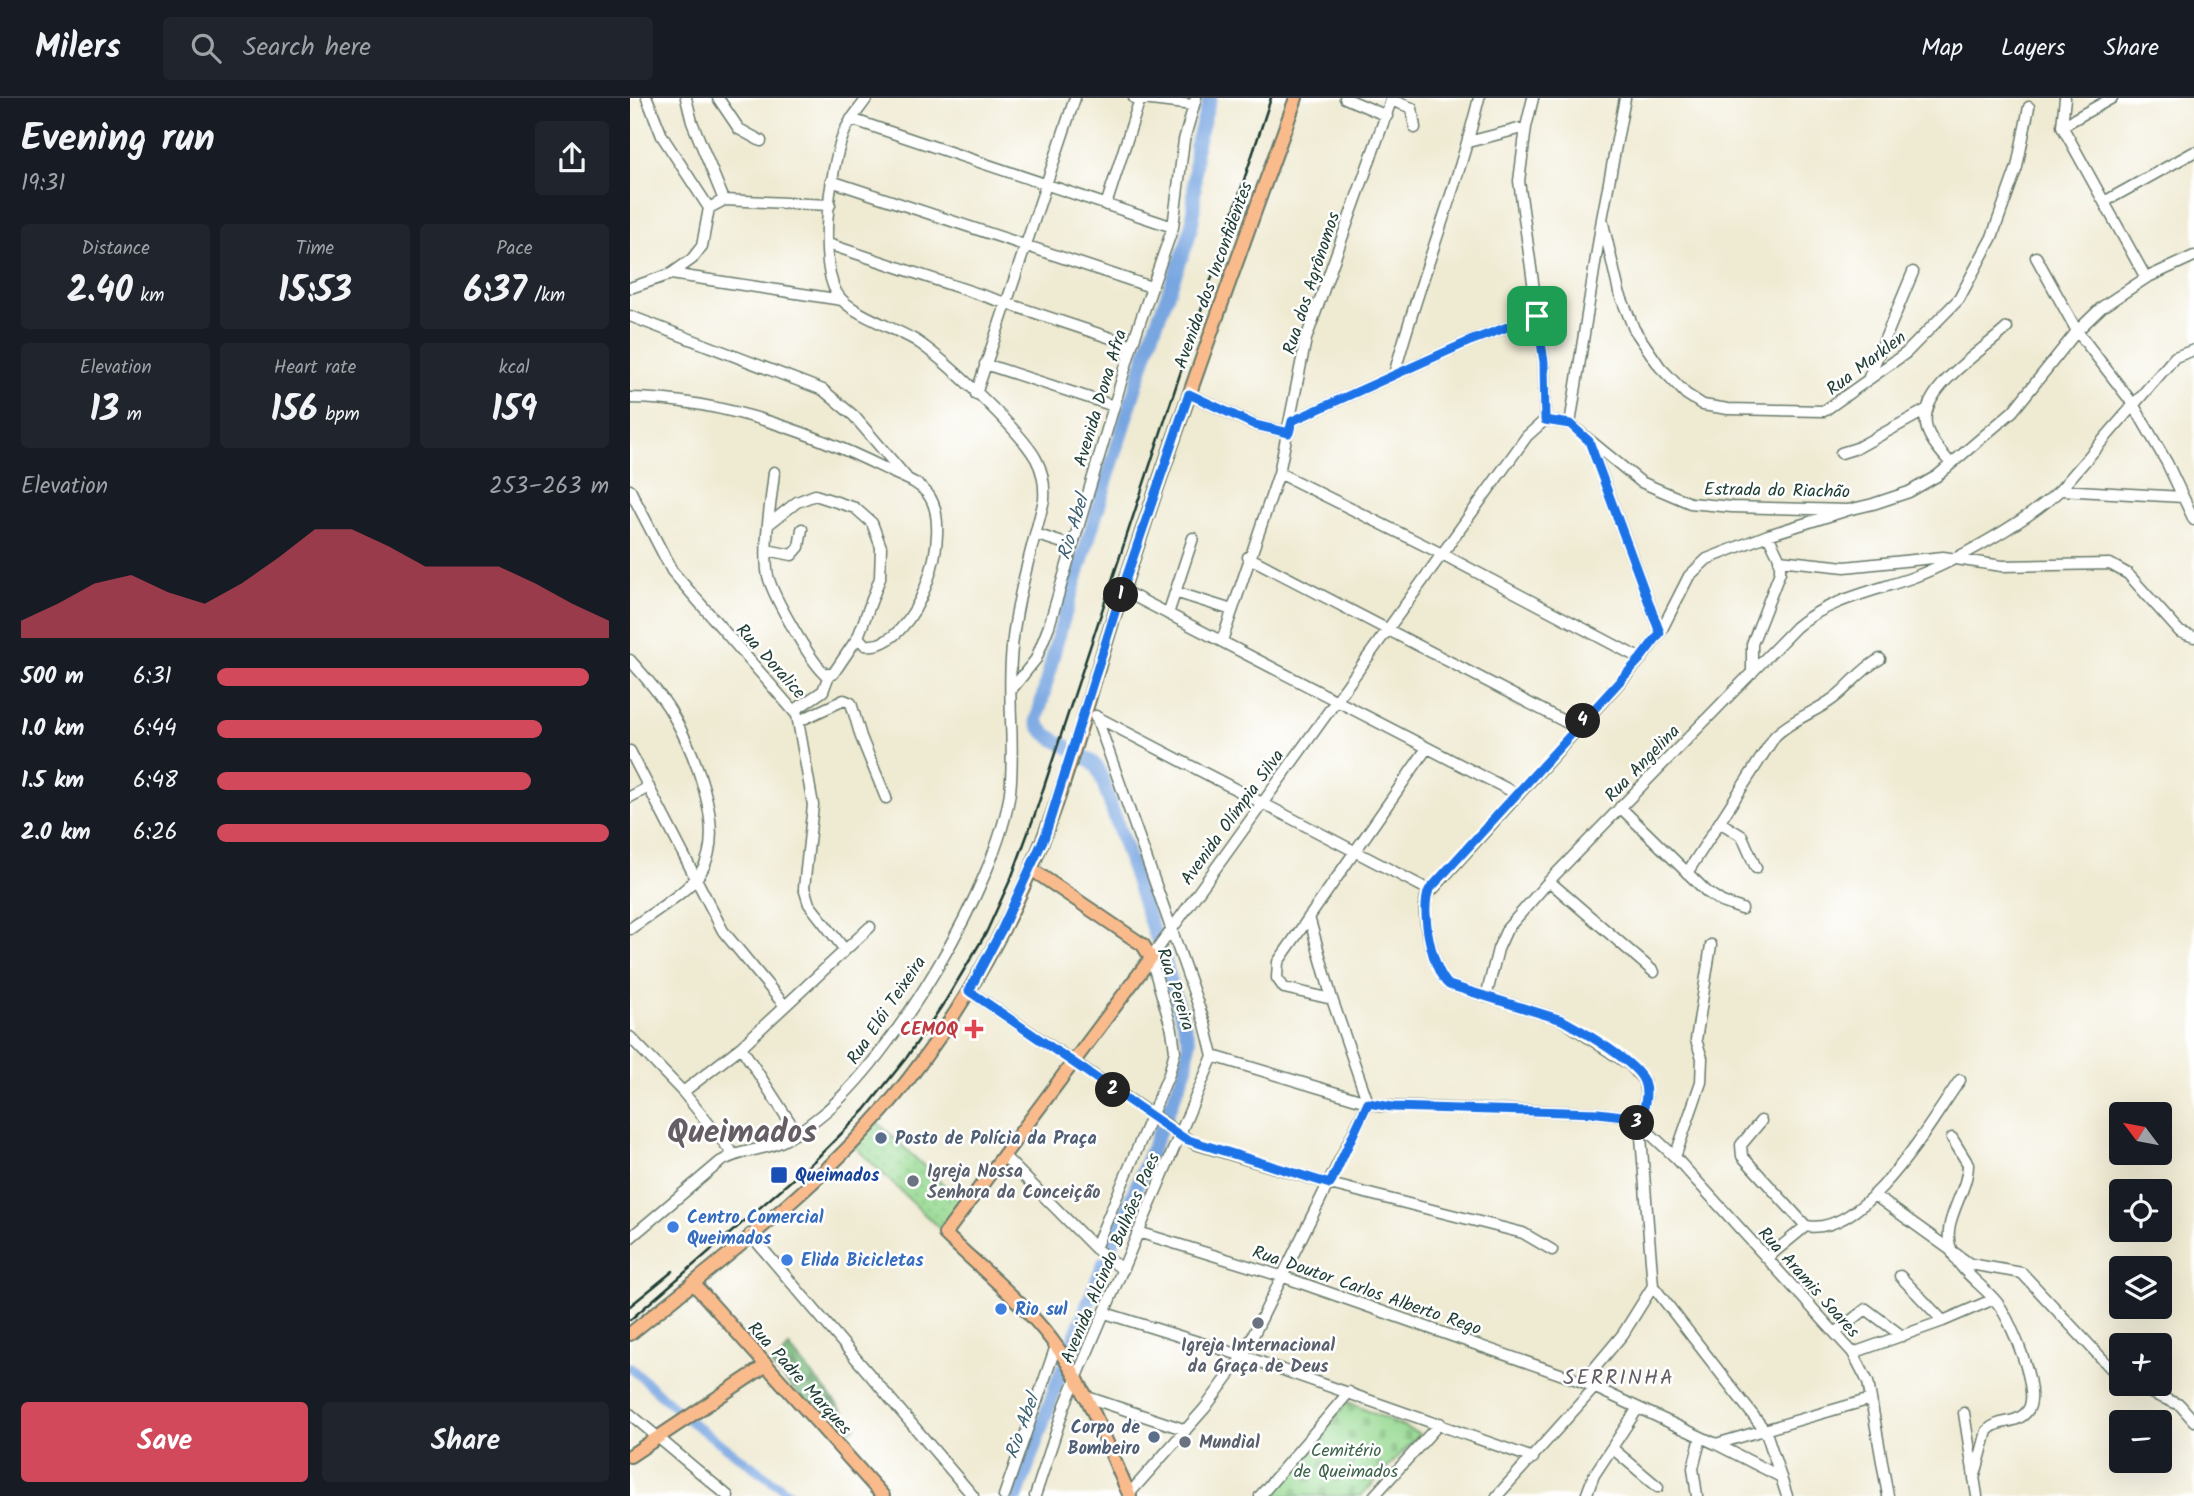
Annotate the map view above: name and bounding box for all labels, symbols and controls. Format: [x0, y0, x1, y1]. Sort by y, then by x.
search box [163, 17, 653, 80]
text: Milers [35, 22, 121, 75]
text: Search here [243, 27, 371, 69]
icon: search [187, 29, 225, 67]
text: Map [1921, 29, 1963, 68]
text: Layers [2001, 29, 2065, 68]
text: Share [2103, 29, 2159, 68]
text: Evening run [21, 110, 215, 170]
button: share [535, 121, 609, 195]
text: 19:31 [21, 166, 65, 202]
street label: Avenida dos Inconfidentes [1167, 178, 1262, 373]
street label: Rua dos Agrônomos [1276, 208, 1349, 358]
text: Distance [82, 234, 150, 264]
text: Time [296, 234, 334, 264]
text: Pace [496, 234, 532, 264]
text: 2.40 [67, 264, 133, 320]
text: 15:53 [278, 264, 352, 320]
text: 6:37 [464, 264, 527, 320]
text: km [133, 281, 164, 311]
text: /km [527, 281, 565, 311]
pin [1507, 286, 1567, 346]
icon: arrive [1518, 297, 1556, 335]
street label: Rua Marklen [1821, 324, 1913, 404]
street label: Avenida Dona Afra [1067, 326, 1136, 471]
text: Elevation [80, 353, 152, 383]
text: Heart rate [274, 353, 356, 383]
text: kcal [499, 353, 530, 383]
text: 13 [89, 383, 119, 439]
text: 156 [270, 383, 318, 439]
text: 159 [491, 383, 537, 439]
text: m [119, 400, 142, 430]
text: bpm [318, 400, 360, 430]
text: Elevation [21, 469, 108, 505]
text: 253–263 m [489, 469, 609, 505]
street label: Estrada do Riachão [1704, 476, 1850, 507]
water label: Rio Abel [1050, 488, 1099, 564]
pin: 1 [1104, 578, 1138, 612]
text: 1 [1118, 579, 1123, 609]
street label: Rua Doralice [728, 617, 812, 707]
text: 500 m [21, 659, 84, 695]
text: 6:31 [133, 659, 172, 695]
pin: 4 [1566, 704, 1600, 738]
text: 4 [1577, 705, 1588, 735]
text: 1.0 km [21, 711, 84, 747]
text: 6:44 [133, 711, 177, 747]
street label: Rua Angelina [1598, 718, 1688, 810]
street label: Avenida Olímpia Silva [1174, 744, 1293, 892]
text: 1.5 km [21, 763, 84, 799]
text: 6:48 [133, 763, 178, 799]
text: 2.0 km [21, 815, 91, 851]
text: 6:26 [133, 815, 178, 851]
street label: Rua Pereira [1148, 944, 1202, 1035]
street label: Rua Elói Teixeira [840, 951, 934, 1071]
place label: CEMOQ [900, 1016, 958, 1045]
marker: CEMOQ [964, 1019, 984, 1039]
pin: 2 [1096, 1072, 1130, 1108]
text: 2 [1107, 1074, 1118, 1104]
north arrow [2109, 1102, 2172, 1166]
map controls [2109, 1102, 2172, 1473]
pin: 3 [1620, 1105, 1654, 1140]
text: 3 [1631, 1107, 1642, 1137]
district label: Queimados [667, 1108, 817, 1159]
place label: Posto de Polícia da Praça [895, 1125, 1097, 1154]
marker: Posto de Polícia da Praça [873, 1130, 889, 1146]
street label: Avenida Alcindo Bulhões Paes [1054, 1149, 1169, 1368]
place label: Igreja Nossa Senhora da Conceição [927, 1158, 1100, 1208]
place label: Queimados [795, 1162, 880, 1191]
marker: Queimados [769, 1165, 789, 1185]
marker: Igreja Nossa Senhora da Conceição [905, 1173, 921, 1189]
button: locate [2109, 1179, 2172, 1242]
place label: Centro Comercial Queimados [687, 1204, 824, 1254]
marker: Centro Comercial Queimados [665, 1219, 681, 1235]
street label: Rua Aramis Soares [1750, 1221, 1866, 1346]
street label: Rua Doutor Carlos Alberto Rego [1248, 1239, 1485, 1344]
place label: Elida Bicicletas [801, 1247, 924, 1276]
marker: Elida Bicicletas [779, 1252, 795, 1268]
button: layers [2109, 1256, 2172, 1319]
place label: Rio sul [1015, 1296, 1068, 1325]
marker: Rio sul [993, 1301, 1009, 1317]
street label: Rua Padre Marques [740, 1315, 858, 1443]
marker: Igreja Internacional da Graça de Deus [1250, 1315, 1266, 1331]
place label: Igreja Internacional da Graça de Deus [1181, 1332, 1335, 1382]
button: + [2109, 1333, 2172, 1396]
district label: SERRINHA [1563, 1362, 1675, 1395]
water label: Rio Abel [997, 1387, 1050, 1463]
button: Save [21, 1402, 308, 1482]
button: Share [322, 1402, 609, 1482]
button: − [2109, 1410, 2172, 1473]
place label: Corpo de Bombeiro [1067, 1414, 1140, 1464]
marker: Corpo de Bombeiro [1146, 1429, 1162, 1445]
place label: Mundial [1199, 1429, 1260, 1458]
marker: Mundial [1177, 1434, 1193, 1450]
park label: Cemitério de Queimados [1294, 1437, 1399, 1487]

